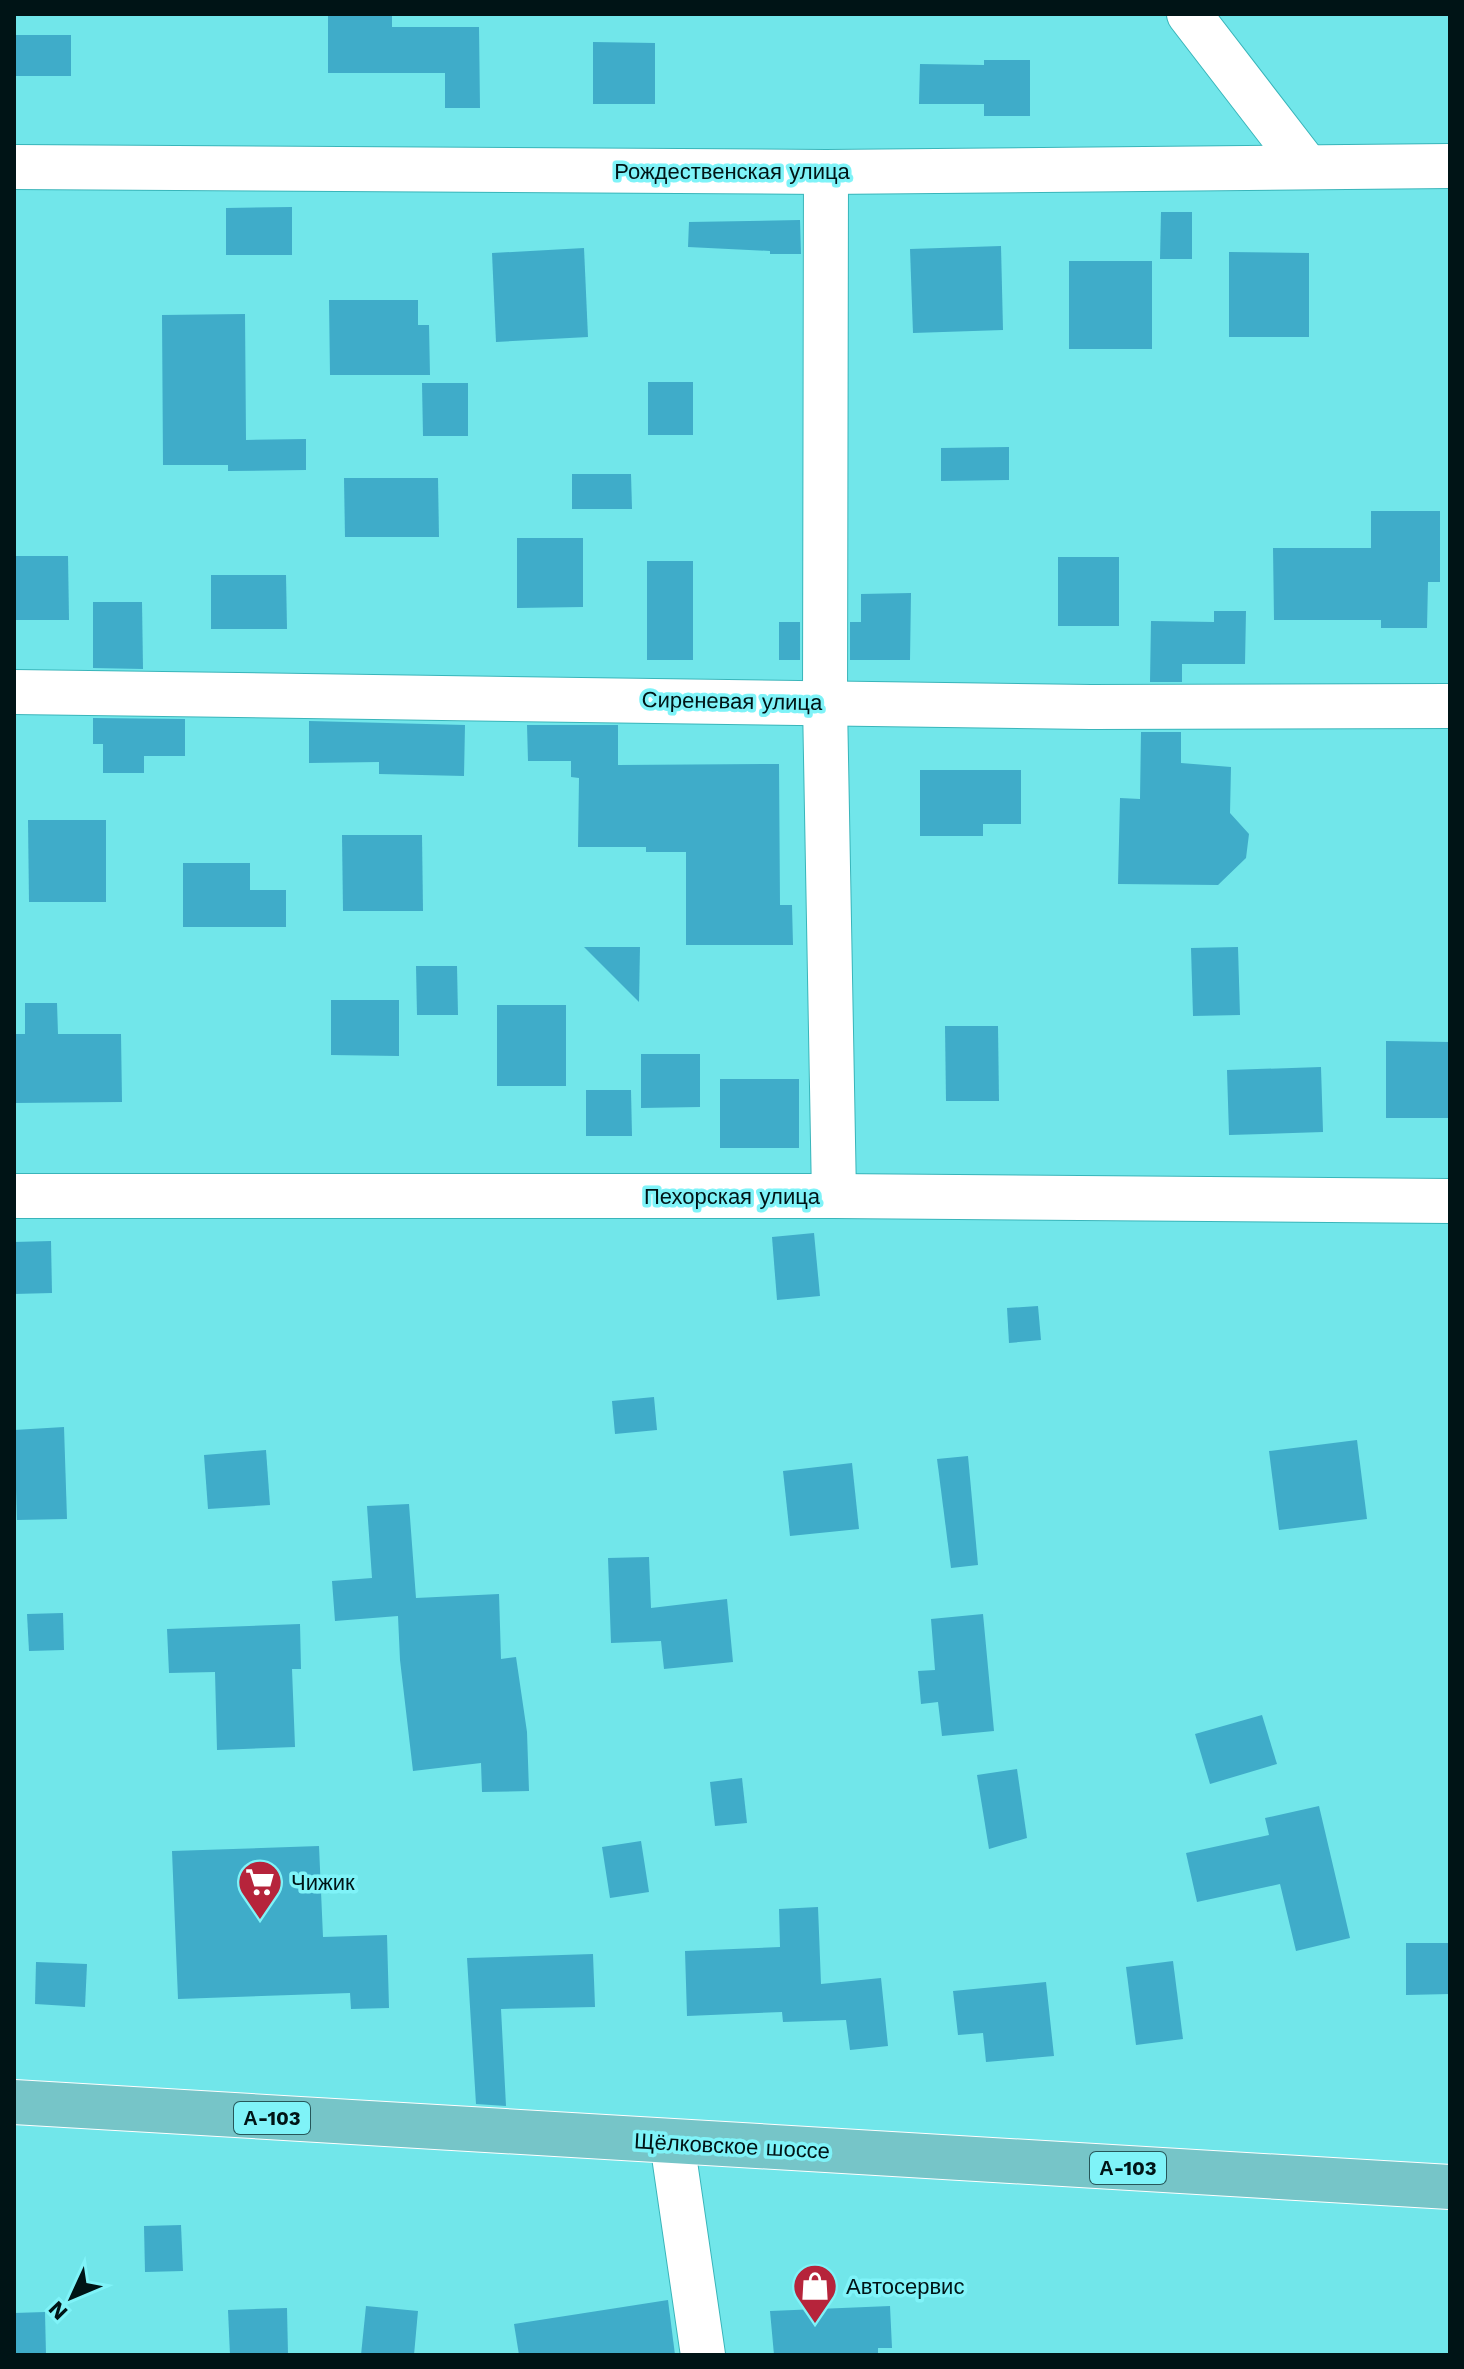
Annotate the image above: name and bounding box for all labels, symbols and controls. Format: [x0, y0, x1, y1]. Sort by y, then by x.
street label: Рождественская улица [614, 159, 851, 184]
street label: Сиреневая улица [641, 687, 823, 715]
street label: Пехорская улица [644, 1184, 821, 1209]
supermarket icon: Чижик [236, 1858, 284, 1921]
place label: Чижик [291, 1870, 355, 1895]
road number: А-103 [234, 2102, 310, 2134]
street label: Щёлковское шоссе [633, 2128, 831, 2164]
road number: А-103 [1090, 2152, 1166, 2184]
north arrow [32, 2257, 112, 2337]
shop icon: Автосервис [791, 2262, 839, 2325]
place label: Автосервис [846, 2274, 964, 2299]
text: N [43, 2296, 73, 2325]

